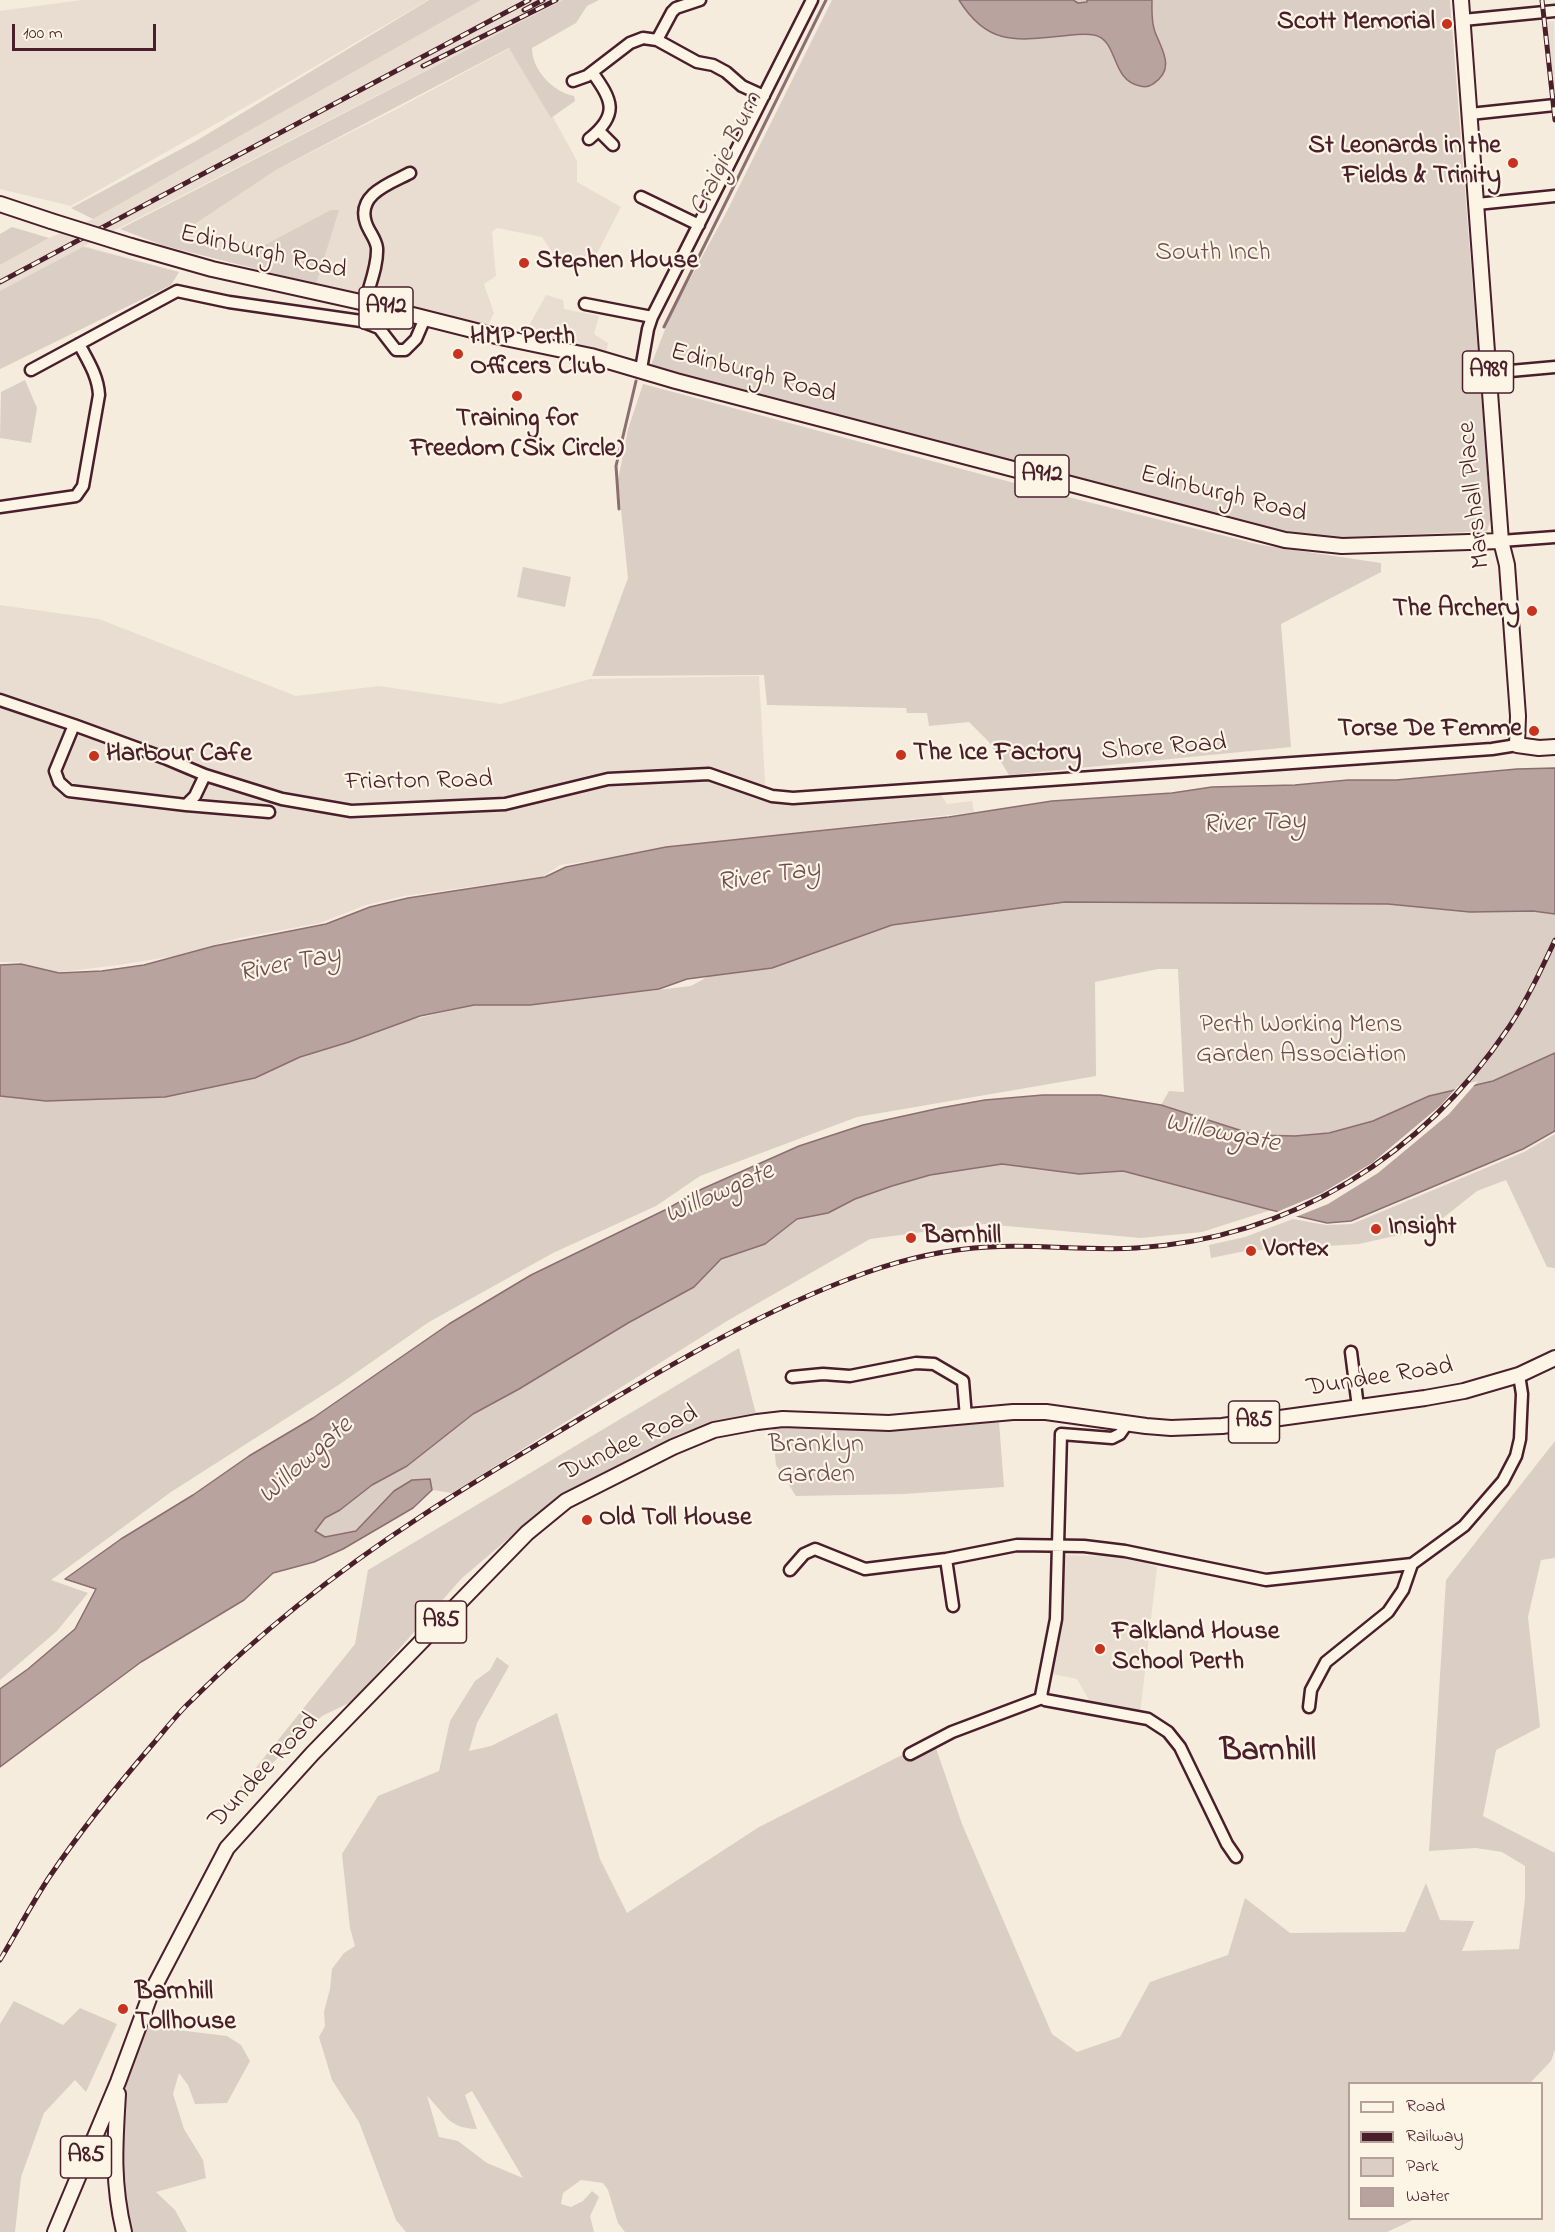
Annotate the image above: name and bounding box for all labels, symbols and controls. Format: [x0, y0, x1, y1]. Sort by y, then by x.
place label: Scott Memorial [1277, 8, 1435, 40]
scale bar [15, 12, 159, 50]
marker: Scott Memorial [1440, 17, 1454, 31]
text: 100 m [23, 21, 63, 47]
water label: Craigie Burn [684, 88, 772, 222]
place label: St Leonards in the Fields & Trinity [1308, 132, 1501, 194]
marker: St Leonards in the Fields & Trinity [1506, 156, 1520, 170]
street label: Edinburgh Road [176, 220, 350, 288]
park label: South Inch [1155, 239, 1271, 271]
place label: Stephen House [536, 247, 698, 279]
marker: Stephen House [517, 256, 531, 270]
road number: A912 [359, 287, 413, 329]
place label: HMP Perth Officers Club [470, 323, 605, 384]
street label: Edinburgh Road [667, 338, 839, 412]
marker: HMP Perth Officers Club [451, 347, 465, 361]
road number: A989 [1462, 351, 1514, 393]
marker: Training for Freedom (Six Circle) [510, 389, 524, 403]
place label: Training for Freedom (Six Circle) [410, 405, 624, 466]
street label: Marshall Place [1453, 420, 1499, 570]
road number: A912 [1015, 455, 1069, 497]
street label: Edinburgh Road [1137, 460, 1309, 532]
place label: The Archery [1392, 595, 1520, 627]
marker: The Archery [1525, 604, 1539, 618]
place label: Torse De Femme [1337, 715, 1522, 747]
marker: Torse De Femme [1527, 724, 1541, 738]
street label: Shore Road [1100, 729, 1228, 769]
place label: The Ice Factory [913, 739, 1081, 771]
place label: Harbour Cafe [106, 740, 252, 772]
marker: The Ice Factory [894, 748, 908, 762]
marker: Harbour Cafe [87, 749, 101, 763]
street label: Friarton Road [345, 766, 493, 800]
water label: River Tay [1202, 807, 1306, 843]
water label: River Tay [716, 855, 822, 901]
water label: River Tay [236, 940, 344, 992]
park label: Perth Working Mens Garden Association [1196, 1011, 1406, 1072]
water label: Willowgate [1162, 1108, 1282, 1162]
water label: Willowgate [660, 1157, 780, 1233]
place label: Insight [1388, 1213, 1457, 1245]
place label: Barnhill [923, 1222, 1001, 1254]
marker: Insight [1369, 1222, 1383, 1236]
marker: Barnhill [904, 1231, 918, 1245]
place label: Vortex [1263, 1235, 1329, 1267]
marker: Vortex [1244, 1244, 1258, 1258]
street label: Dundee Road [1305, 1352, 1455, 1406]
street label: Dundee Road [556, 1400, 704, 1490]
road number: A85 [1228, 1401, 1280, 1443]
water label: Willowgate [253, 1411, 361, 1513]
park label: Branklyn Garden [768, 1431, 864, 1492]
place label: Old Toll House [599, 1504, 752, 1536]
marker: Old Toll House [580, 1513, 594, 1527]
road number: A85 [416, 1601, 466, 1643]
place label: Falkland House School Perth [1112, 1618, 1279, 1679]
marker: Falkland House School Perth [1093, 1642, 1107, 1656]
street label: Dundee Road [203, 1707, 327, 1837]
district label: Barnhill [1220, 1735, 1316, 1773]
place label: Barnhill Tollhouse [135, 1978, 236, 2039]
marker: Barnhill Tollhouse [116, 2002, 130, 2016]
legend [1348, 2082, 1543, 2220]
text: Road [1406, 2094, 1445, 2120]
text: Railway [1406, 2124, 1463, 2150]
road number: A85 [60, 2136, 112, 2178]
text: Park [1406, 2154, 1439, 2180]
text: Water [1406, 2184, 1449, 2210]

